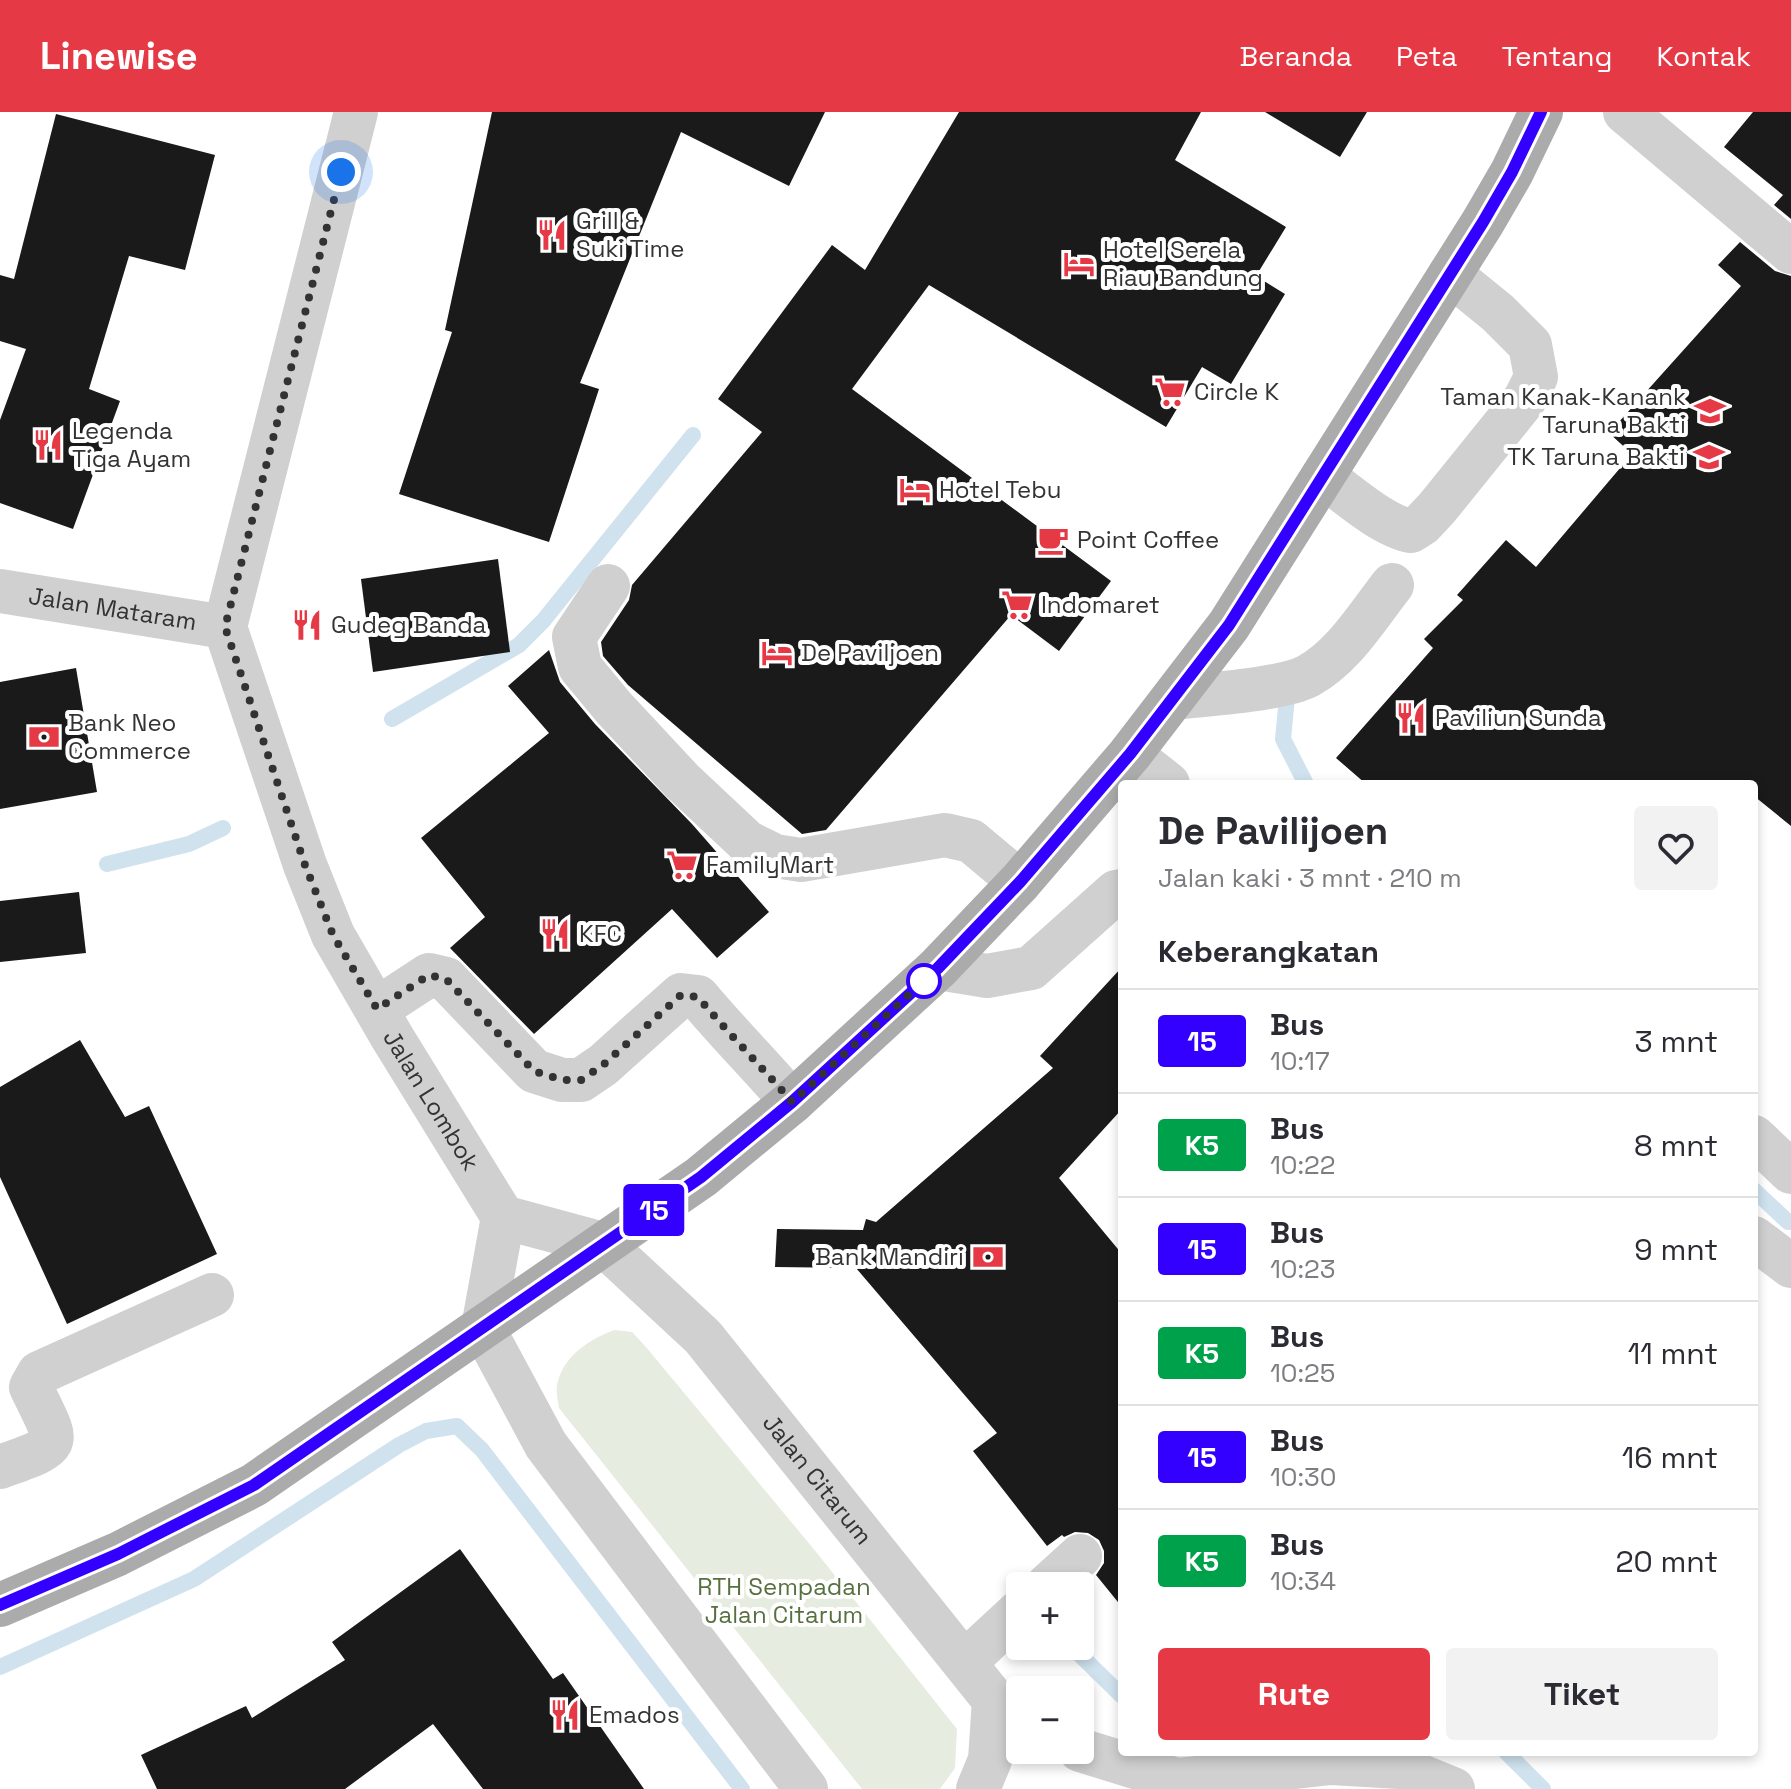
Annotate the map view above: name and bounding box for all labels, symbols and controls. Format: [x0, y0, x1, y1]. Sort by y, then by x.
text: Linewise [40, 32, 198, 80]
text: Beranda [1240, 38, 1352, 74]
text: Peta [1396, 38, 1457, 74]
text: Tentang [1501, 38, 1612, 74]
text: Kontak [1656, 38, 1751, 74]
your location [321, 152, 361, 192]
place label: Grill & Suki Time [576, 205, 684, 264]
restaurant icon: Grill & Suki Time [535, 218, 569, 252]
place label: Hotel Serela Riau Bandung [1103, 234, 1263, 293]
hotel icon: Hotel Serela Riau Bandung [1062, 247, 1096, 281]
supermarket icon: Circle K [1153, 375, 1187, 409]
place label: Circle K [1194, 376, 1280, 407]
place label: Taman Kanak-Kanank Taruna Bakti [1440, 381, 1686, 440]
school or university icon: Taman Kanak-Kanank Taruna Bakti [1693, 394, 1727, 428]
place label: Legenda Tiga Ayam [72, 415, 191, 474]
restaurant icon: Legenda Tiga Ayam [31, 428, 65, 462]
school or university icon: TK Taruna Bakti [1692, 440, 1726, 474]
place label: TK Taruna Bakti [1507, 441, 1685, 472]
hotel icon: Hotel Tebu [898, 473, 932, 507]
place label: Hotel Tebu [939, 474, 1061, 505]
cafe icon: Point Coffee [1036, 523, 1070, 557]
place label: Point Coffee [1077, 524, 1219, 555]
street label: Jalan Mataram [26, 580, 199, 637]
supermarket icon: Indomaret [1000, 588, 1034, 622]
place label: Indomaret [1041, 589, 1160, 620]
restaurant icon: Gudeg Banda [290, 608, 324, 642]
place label: Gudeg Banda [331, 609, 487, 640]
hotel icon: De Paviljoen [760, 636, 794, 670]
place label: De Paviljoen [801, 637, 939, 668]
restaurant icon: Paviliun Sunda [1394, 701, 1428, 735]
place label: Paviliun Sunda [1435, 702, 1602, 733]
place label: Bank Neo Commerce [68, 707, 191, 766]
bank icon: Bank Neo Commerce [27, 720, 61, 754]
button: heart [1634, 806, 1718, 890]
text: De Pavilijoen [1158, 807, 1388, 855]
supermarket icon: FamilyMart [665, 848, 699, 882]
place label: FamilyMart [706, 849, 834, 880]
text: Jalan kaki · 3 mnt · 210 m [1158, 861, 1462, 895]
restaurant icon: KFC [538, 917, 572, 951]
place label: KFC [579, 918, 622, 949]
text: Keberangkatan [1158, 932, 1379, 971]
unlabelled marker [907, 964, 941, 998]
text: Bus [1270, 1005, 1324, 1044]
text: 3 mnt [1635, 1022, 1718, 1061]
text: 15 [1187, 1023, 1217, 1059]
street label: Jalan Lombok [376, 1024, 487, 1176]
text: 10:17 [1270, 1044, 1330, 1078]
text: Bus [1270, 1109, 1324, 1148]
text: 8 mnt [1634, 1126, 1718, 1165]
text: K5 [1185, 1127, 1219, 1163]
text: 10:22 [1270, 1148, 1335, 1182]
line badge: 15 [618, 1184, 690, 1236]
text: 15 [639, 1192, 669, 1228]
text: Bus [1270, 1213, 1324, 1252]
text: 9 mnt [1634, 1230, 1718, 1269]
text: 15 [1187, 1231, 1217, 1267]
bank icon: Bank Mandiri [971, 1240, 1005, 1274]
place label: Bank Mandiri [815, 1241, 964, 1272]
text: 10:23 [1270, 1252, 1335, 1286]
text: Bus [1270, 1317, 1324, 1356]
text: 11 mnt [1628, 1334, 1718, 1373]
text: K5 [1185, 1335, 1219, 1371]
text: 10:25 [1270, 1356, 1335, 1390]
street label: Jalan Citarum [756, 1408, 879, 1551]
text: Bus [1270, 1421, 1324, 1460]
text: 16 mnt [1622, 1438, 1718, 1477]
text: 15 [1187, 1439, 1217, 1475]
text: 10:30 [1270, 1460, 1336, 1494]
text: Bus [1270, 1525, 1324, 1564]
text: 20 mnt [1615, 1542, 1718, 1581]
text: K5 [1185, 1543, 1219, 1579]
text: 10:34 [1270, 1564, 1336, 1598]
park label: RTH Sempadan Jalan Citarum [697, 1571, 871, 1630]
map controls [1006, 1572, 1094, 1764]
button: + [1006, 1572, 1094, 1660]
button: Rute [1158, 1648, 1430, 1740]
button: Tiket [1446, 1648, 1718, 1740]
button: − [1006, 1676, 1094, 1764]
restaurant icon: Emados [548, 1698, 582, 1732]
place label: Emados [589, 1699, 680, 1730]

